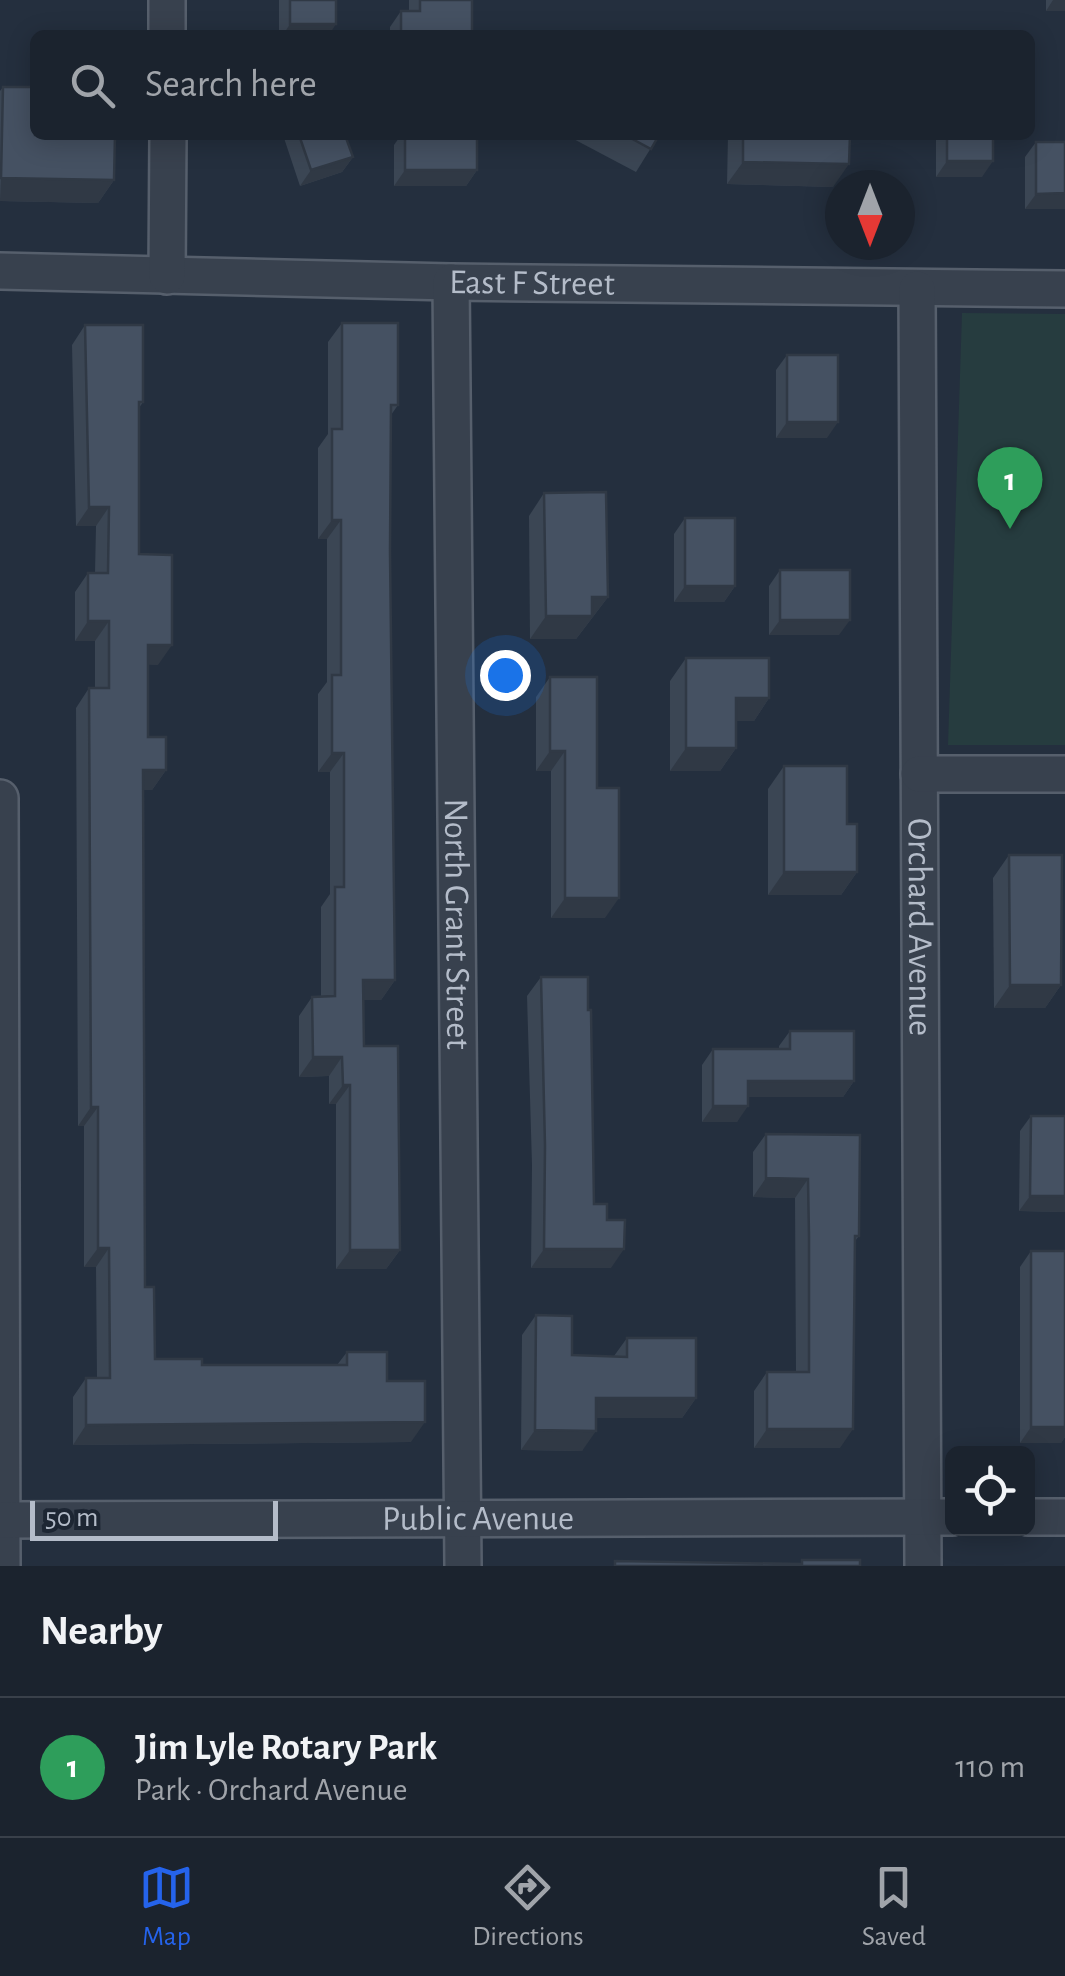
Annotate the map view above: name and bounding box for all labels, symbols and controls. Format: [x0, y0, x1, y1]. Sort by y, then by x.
search box [30, 30, 1035, 140]
icon: search [65, 58, 120, 113]
text: Search here [145, 66, 317, 104]
north arrow [825, 170, 915, 260]
street label: East F Street [449, 264, 615, 301]
pin: 1 [978, 446, 1042, 529]
your location [480, 650, 531, 701]
street label: North Grant Street [438, 798, 476, 1050]
street label: Orchard Avenue [902, 818, 938, 1036]
map controls [945, 1446, 1035, 1536]
button: locate [945, 1446, 1035, 1536]
scale bar [30, 1496, 278, 1540]
street label: Public Avenue [382, 1501, 574, 1536]
text: 50 m [45, 1504, 99, 1532]
text: Nearby [40, 1610, 163, 1652]
text: Jim Lyle Rotary Park [135, 1729, 437, 1767]
text: 1 [67, 1751, 78, 1783]
text: 110 m [955, 1751, 1025, 1783]
text: Park · Orchard Avenue [135, 1774, 408, 1806]
tab: Map [139, 1860, 194, 1954]
tab: Directions [472, 1860, 584, 1954]
tab: Saved [862, 1860, 926, 1954]

